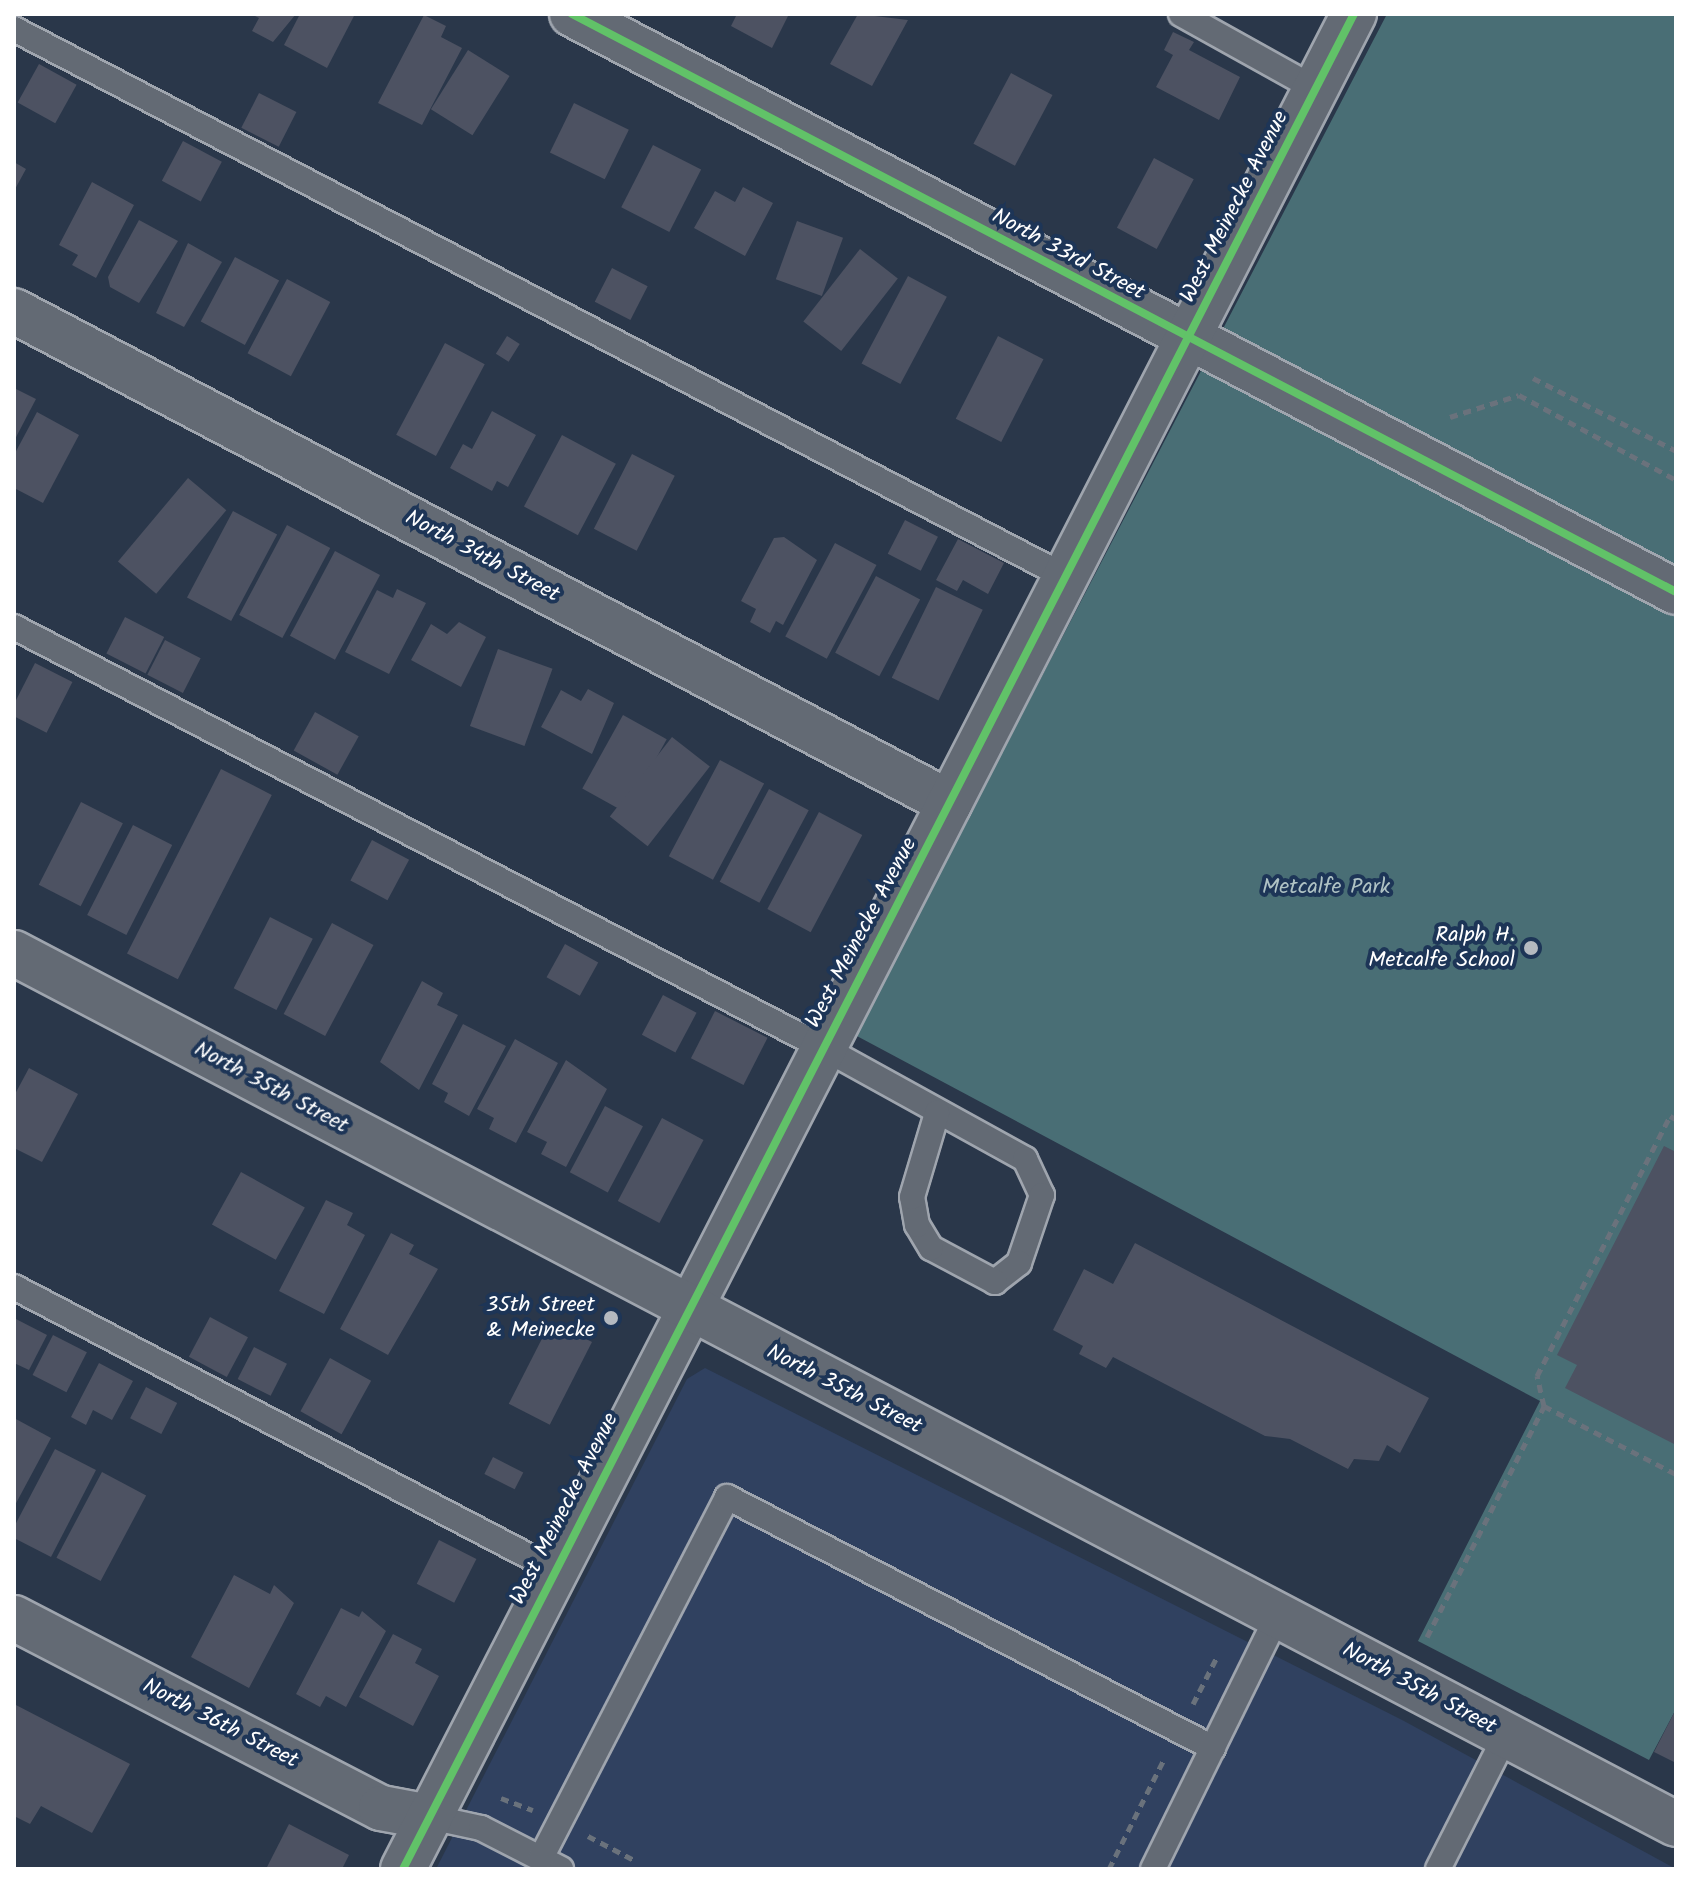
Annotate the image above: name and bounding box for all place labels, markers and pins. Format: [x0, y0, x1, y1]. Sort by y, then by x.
place label: Ralph H. Metcalfe School [1368, 922, 1515, 974]
marker: Ralph H. Metcalfe School [1522, 939, 1540, 957]
place label: 35th Street & Meinecke [486, 1292, 595, 1344]
marker: 35th Street & Meinecke [602, 1309, 620, 1327]

